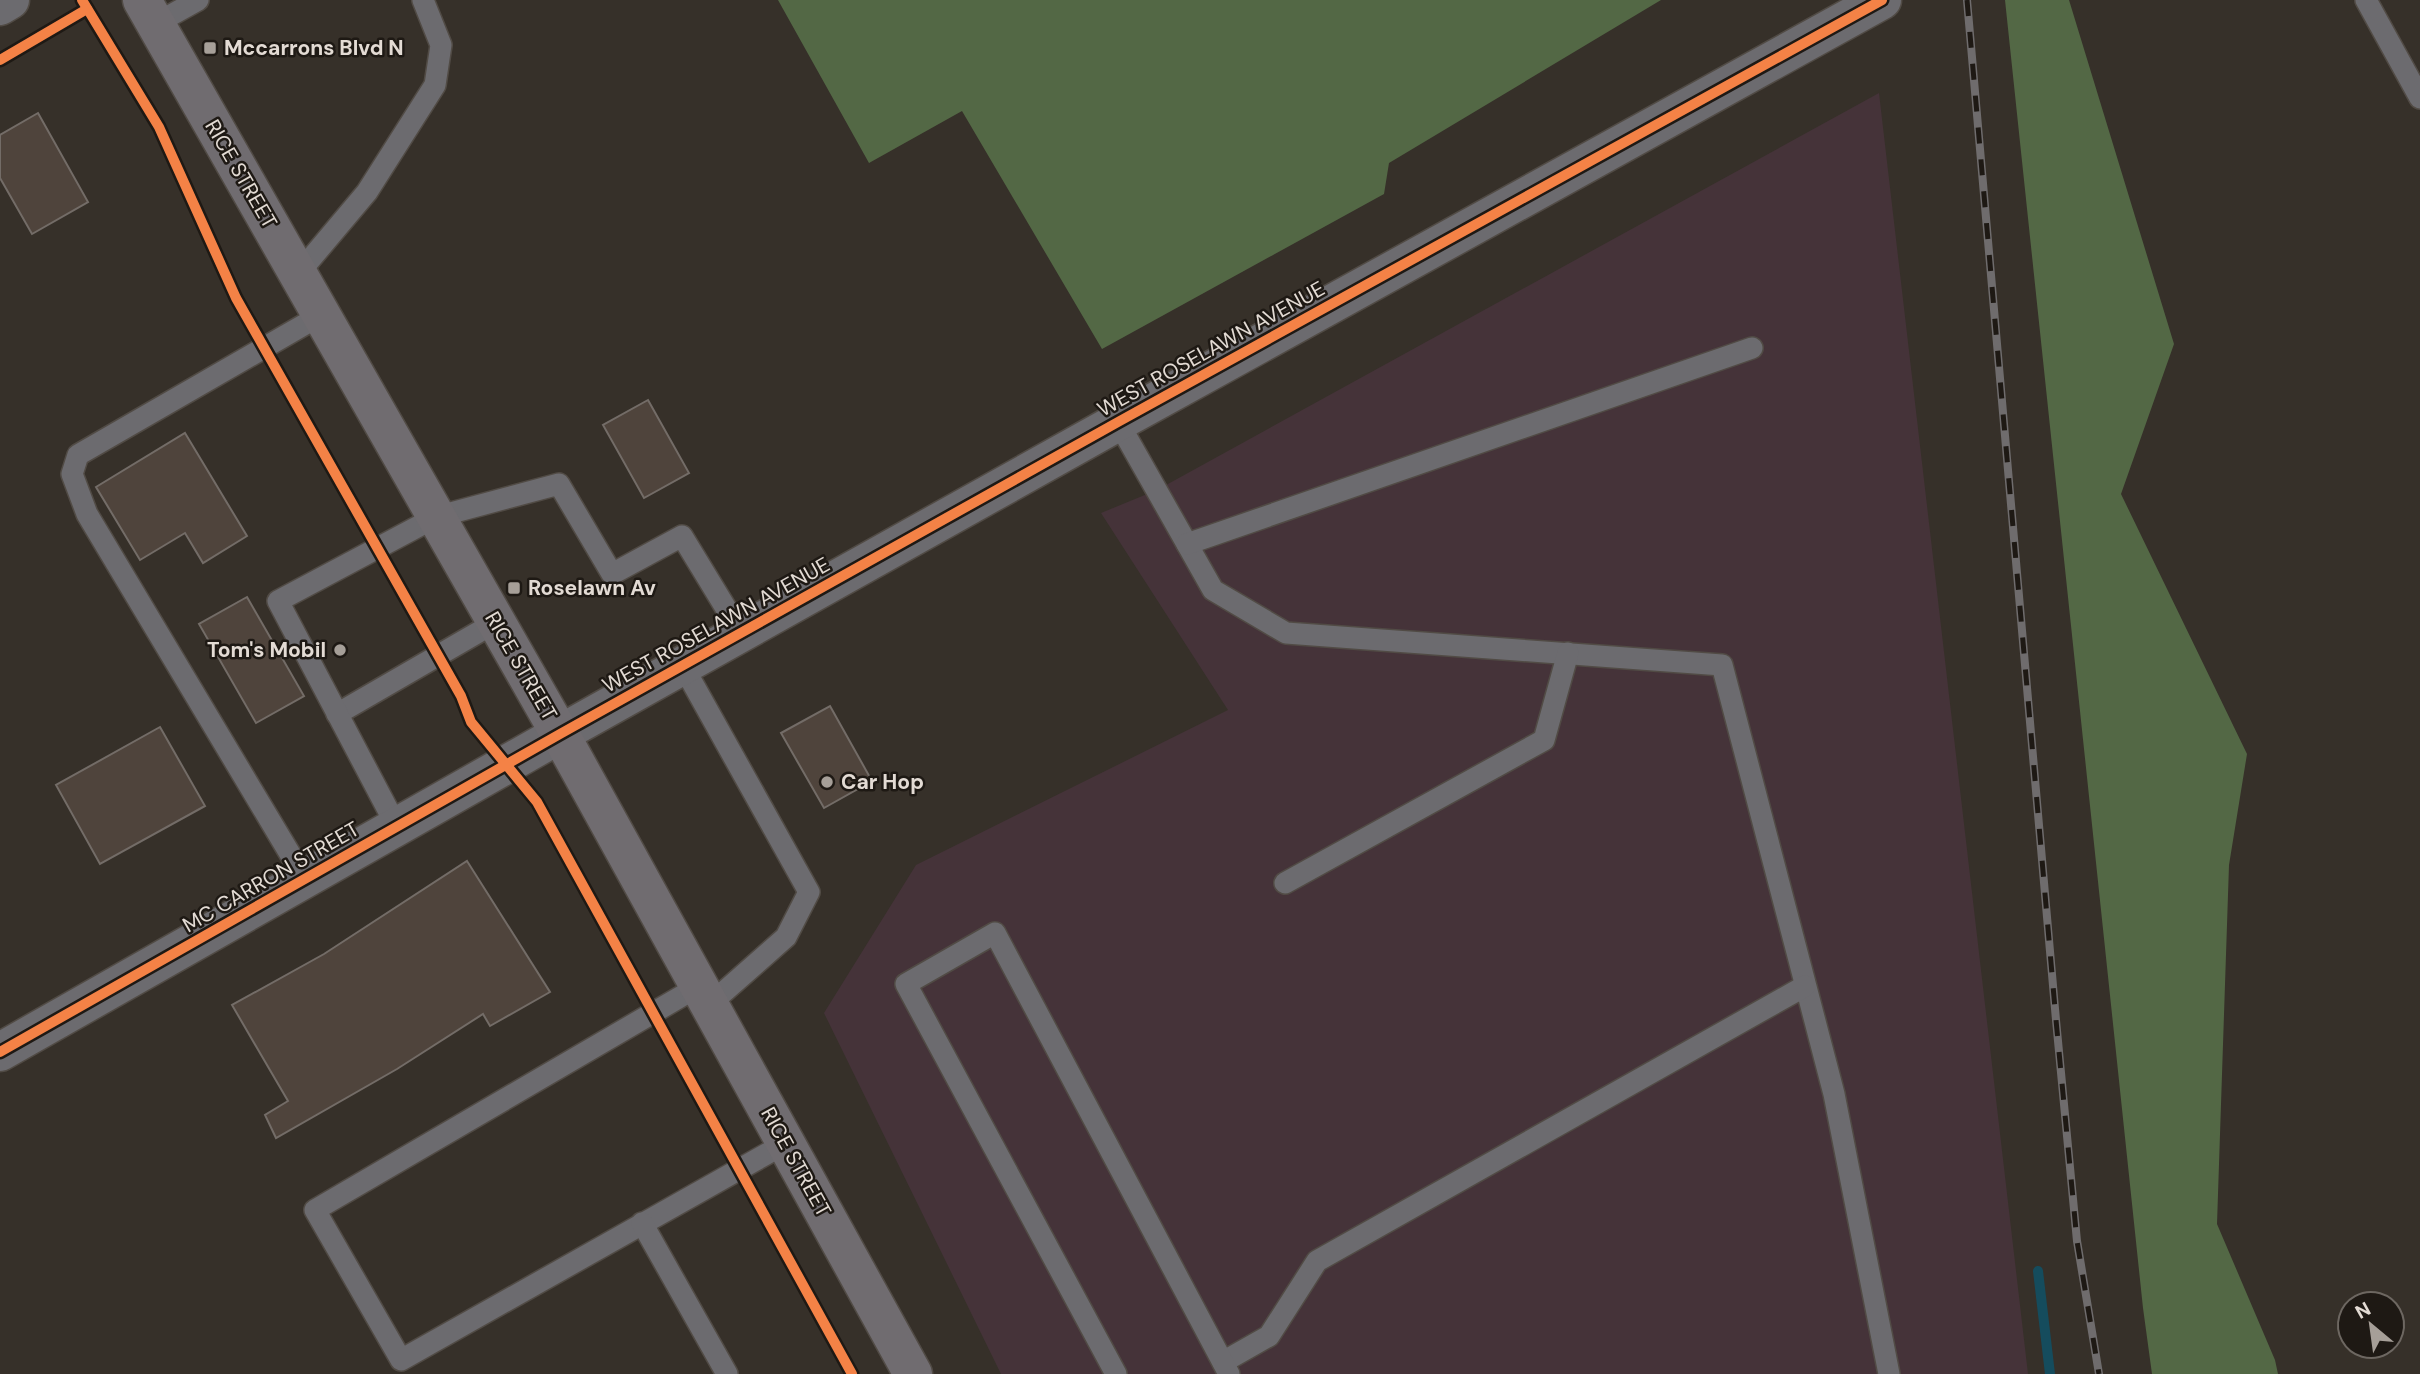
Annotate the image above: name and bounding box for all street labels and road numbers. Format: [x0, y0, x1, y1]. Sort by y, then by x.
street label: RICE STREET [199, 114, 284, 234]
street label: WEST ROSELAWN AVENUE [1092, 275, 1330, 423]
street label: WEST ROSELAWN AVENUE [597, 551, 835, 699]
street label: RICE STREET [479, 606, 564, 726]
street label: MC CARRON STREET [177, 815, 365, 939]
street label: RICE STREET [754, 1102, 838, 1222]

